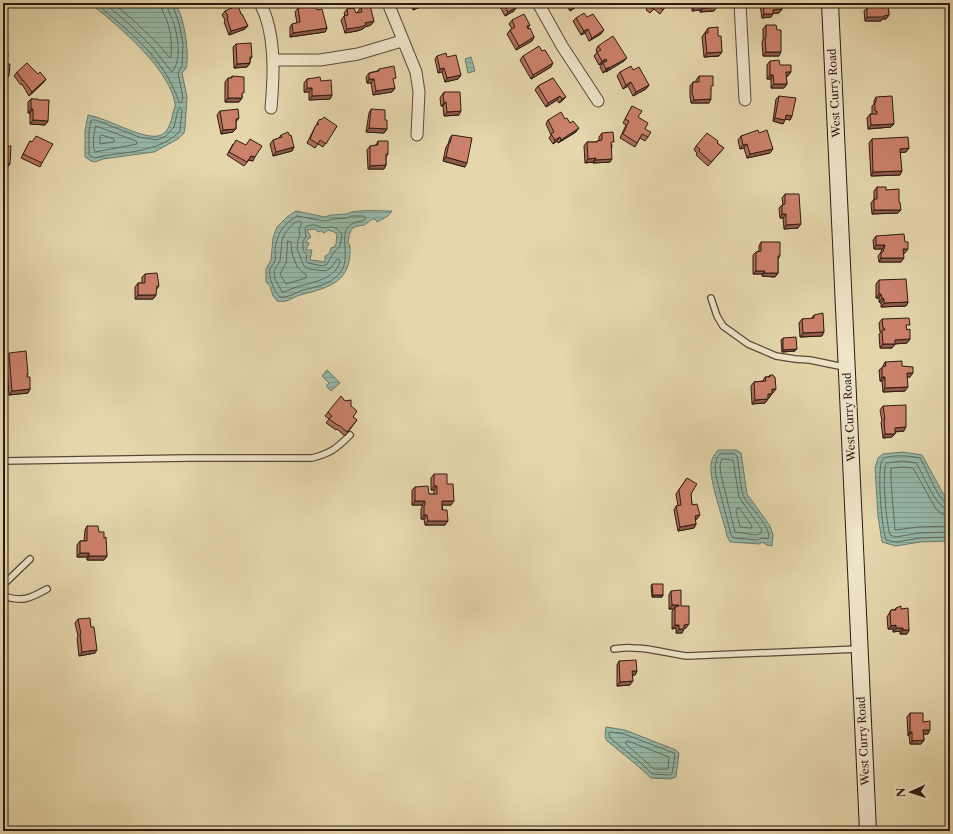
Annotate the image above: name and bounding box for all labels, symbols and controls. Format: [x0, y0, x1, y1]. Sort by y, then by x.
street label: West Curry Road [825, 48, 843, 139]
street label: West Curry Road [840, 372, 858, 463]
street label: West Curry Road [854, 696, 872, 787]
north arrow [891, 772, 931, 812]
text: N [894, 787, 908, 798]

